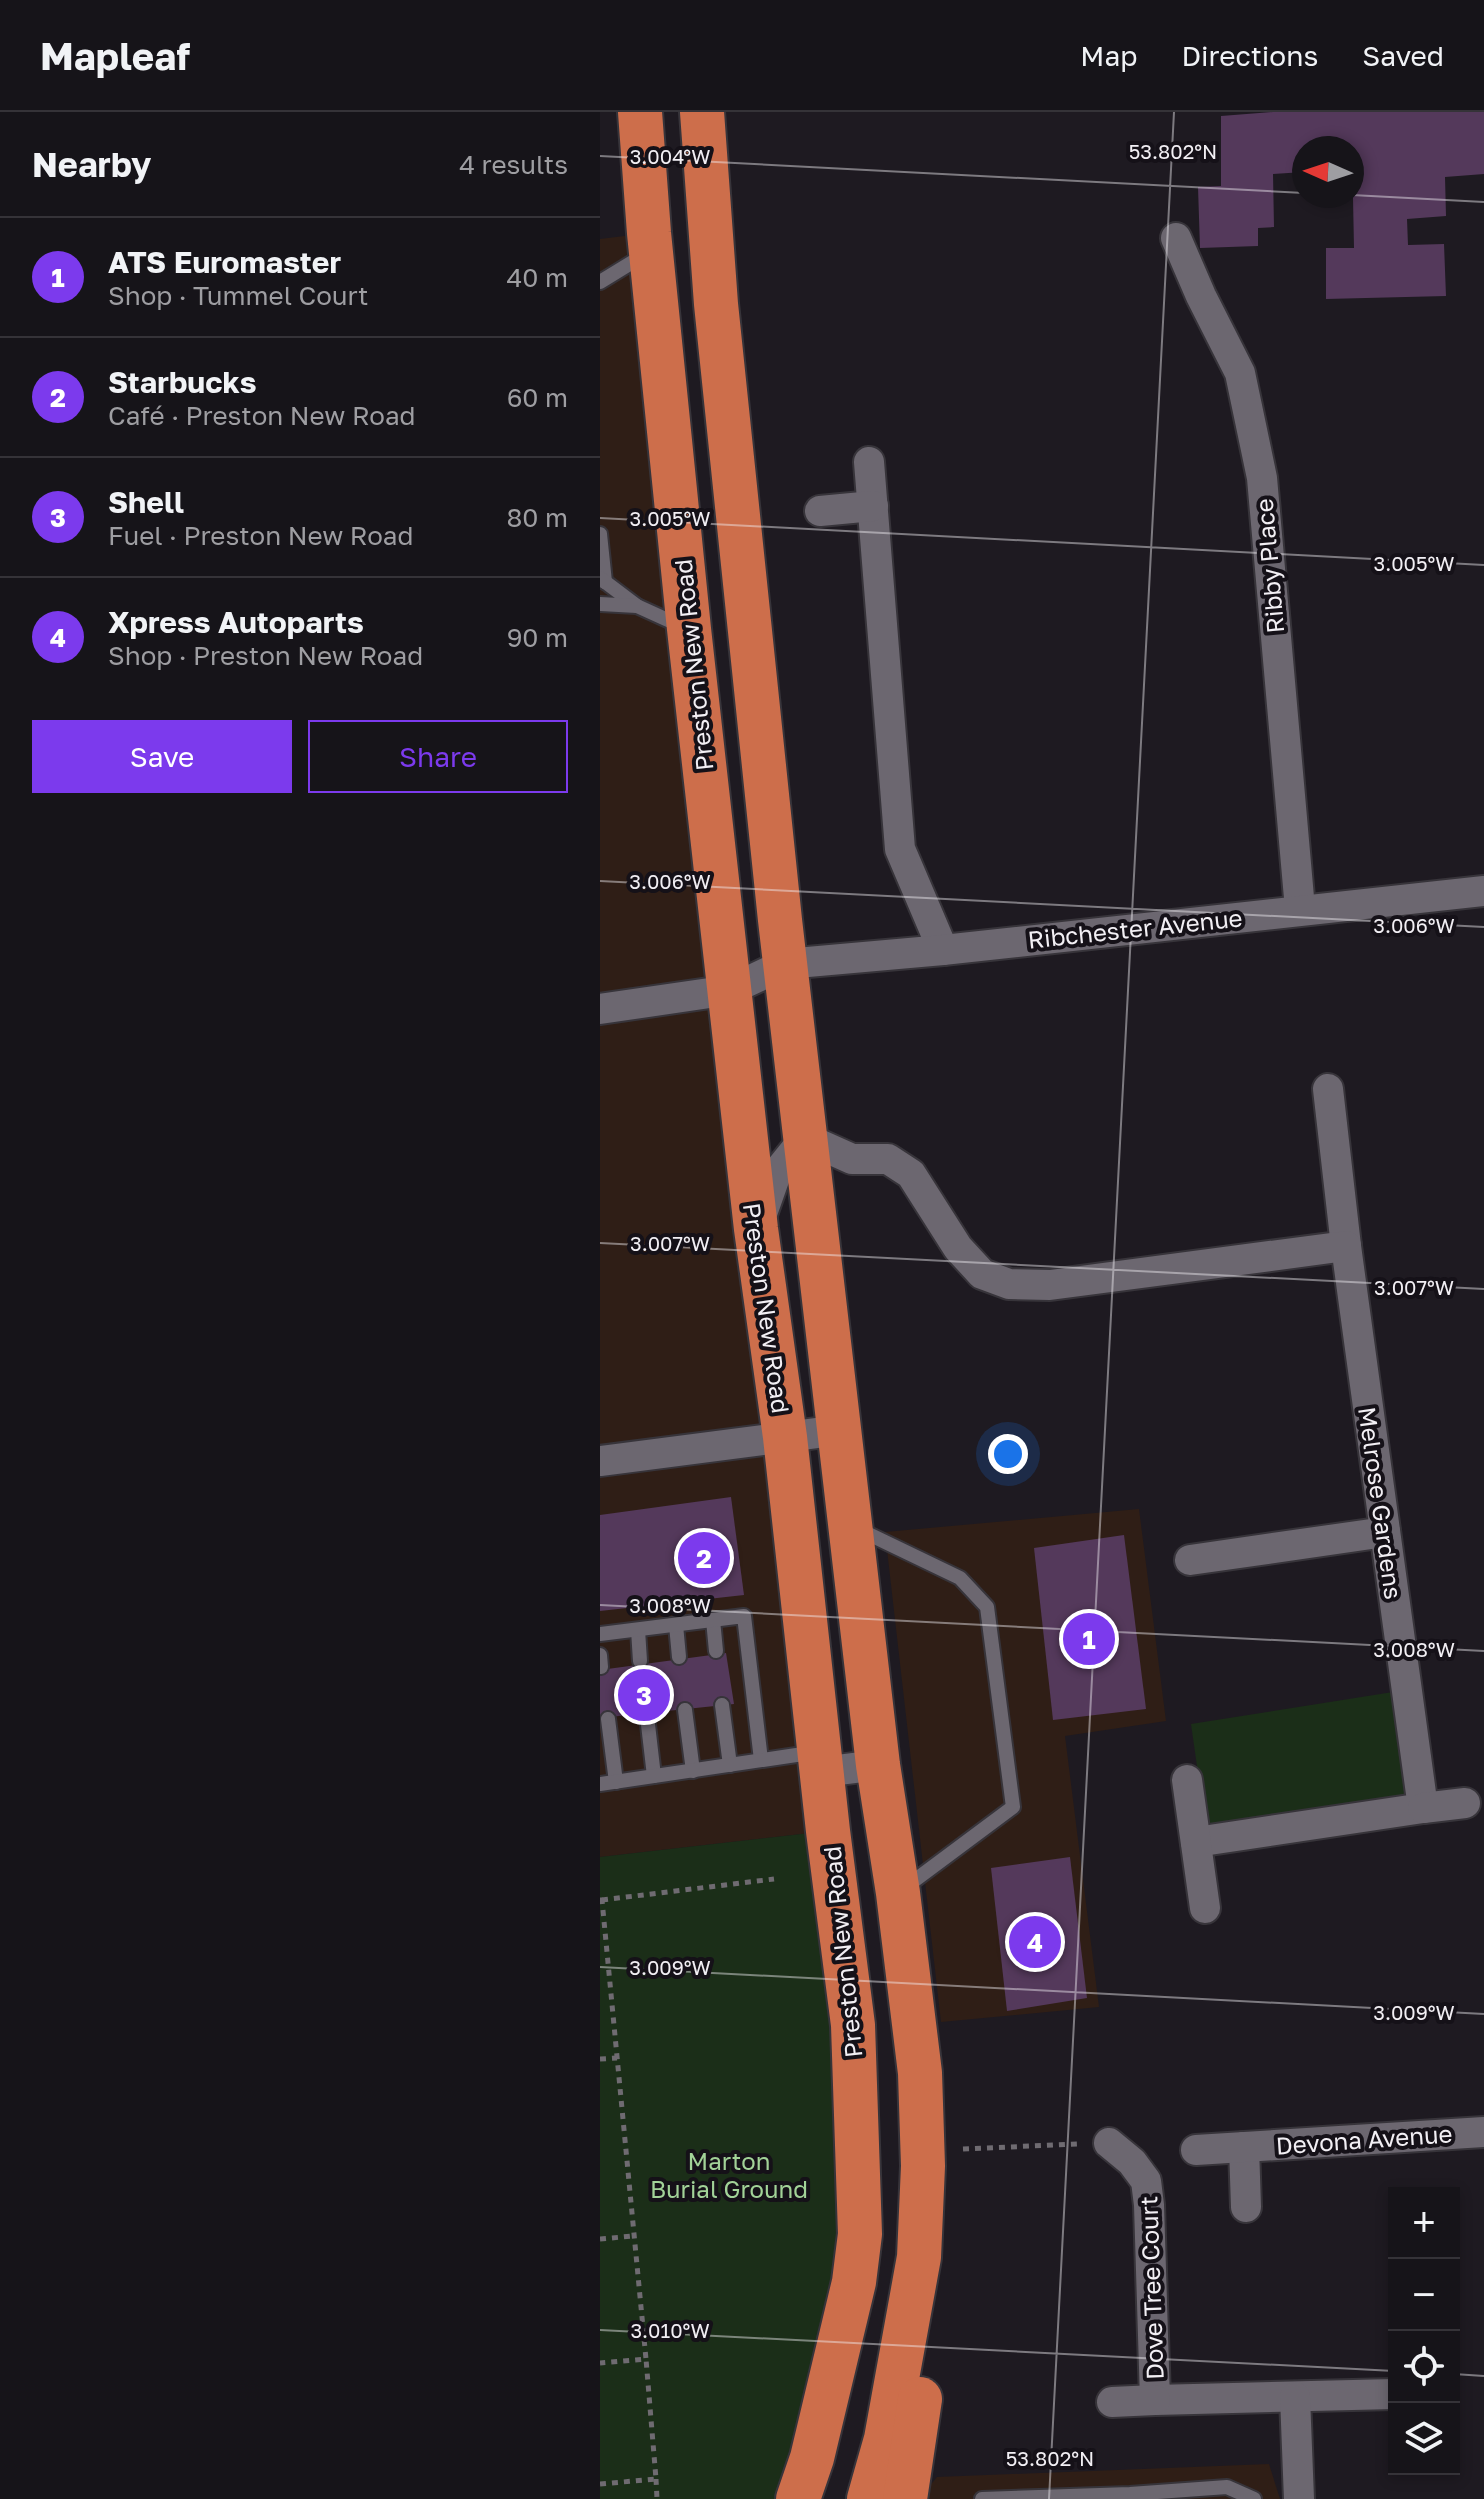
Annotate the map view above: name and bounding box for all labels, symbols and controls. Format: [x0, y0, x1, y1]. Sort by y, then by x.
text: Mapleaf [40, 33, 190, 78]
text: Map [1080, 39, 1137, 72]
text: Directions [1181, 39, 1318, 72]
text: Saved [1362, 39, 1444, 72]
north arrow [1292, 136, 1364, 208]
text: 53.802°N [1129, 139, 1217, 163]
text: Nearby [32, 144, 152, 184]
text: 3.004°W [630, 144, 710, 168]
text: 4 results [459, 149, 568, 180]
text: ATS Euromaster [108, 244, 341, 280]
text: 1 [51, 262, 65, 293]
text: 40 m [507, 262, 568, 293]
text: Shop · Tummel Court [108, 280, 369, 311]
text: Starbucks [108, 364, 257, 400]
text: 2 [50, 382, 66, 413]
text: 60 m [507, 382, 568, 413]
text: Café · Preston New Road [108, 400, 416, 431]
text: Shell [108, 484, 184, 520]
street label: Ribby Place [1249, 497, 1289, 635]
text: 3 [50, 502, 66, 533]
text: 80 m [507, 502, 568, 533]
text: 3.005°W [629, 506, 711, 530]
text: Fuel · Preston New Road [108, 520, 414, 551]
text: 3.005°W [1373, 551, 1455, 575]
street label: Preston New Road [667, 558, 719, 772]
text: Xpress Autoparts [108, 604, 364, 640]
text: 4 [50, 622, 66, 653]
text: 90 m [507, 622, 568, 653]
text: Shop · Preston New Road [108, 640, 423, 671]
button: Save [32, 720, 292, 793]
button: Share [308, 720, 568, 793]
text: 3.006°W [629, 869, 711, 893]
street label: Ribchester Avenue [1026, 902, 1244, 954]
text: 3.006°W [1373, 913, 1455, 937]
street label: Preston New Road [738, 1201, 796, 1415]
text: 3.007°W [630, 1231, 710, 1255]
text: 3.007°W [1374, 1275, 1454, 1299]
street label: Melrose Gardens [1353, 1405, 1409, 1601]
your location [988, 1434, 1028, 1474]
pin: 2 [678, 1528, 730, 1588]
text: 3.008°W [629, 1593, 711, 1617]
pin: 1 [1063, 1609, 1115, 1669]
text: 3.008°W [1373, 1637, 1455, 1661]
pin: 3 [618, 1665, 670, 1725]
street label: Preston New Road [816, 1845, 868, 2059]
pin: 4 [1009, 1912, 1061, 1972]
text: 3.009°W [629, 1955, 711, 1979]
text: 3.009°W [1373, 2000, 1455, 2024]
street label: Devona Avenue [1275, 2118, 1453, 2160]
park label: Marton Burial Ground [650, 2146, 808, 2203]
map controls [1388, 2187, 1460, 2475]
button: + [1388, 2187, 1460, 2259]
street label: Dove Tree Court [1133, 2196, 1169, 2380]
button: − [1388, 2259, 1460, 2331]
text: 3.010°W [630, 2318, 710, 2342]
button: locate [1388, 2331, 1460, 2403]
button: layers [1388, 2403, 1460, 2475]
text: 53.802°N [1006, 2446, 1094, 2470]

